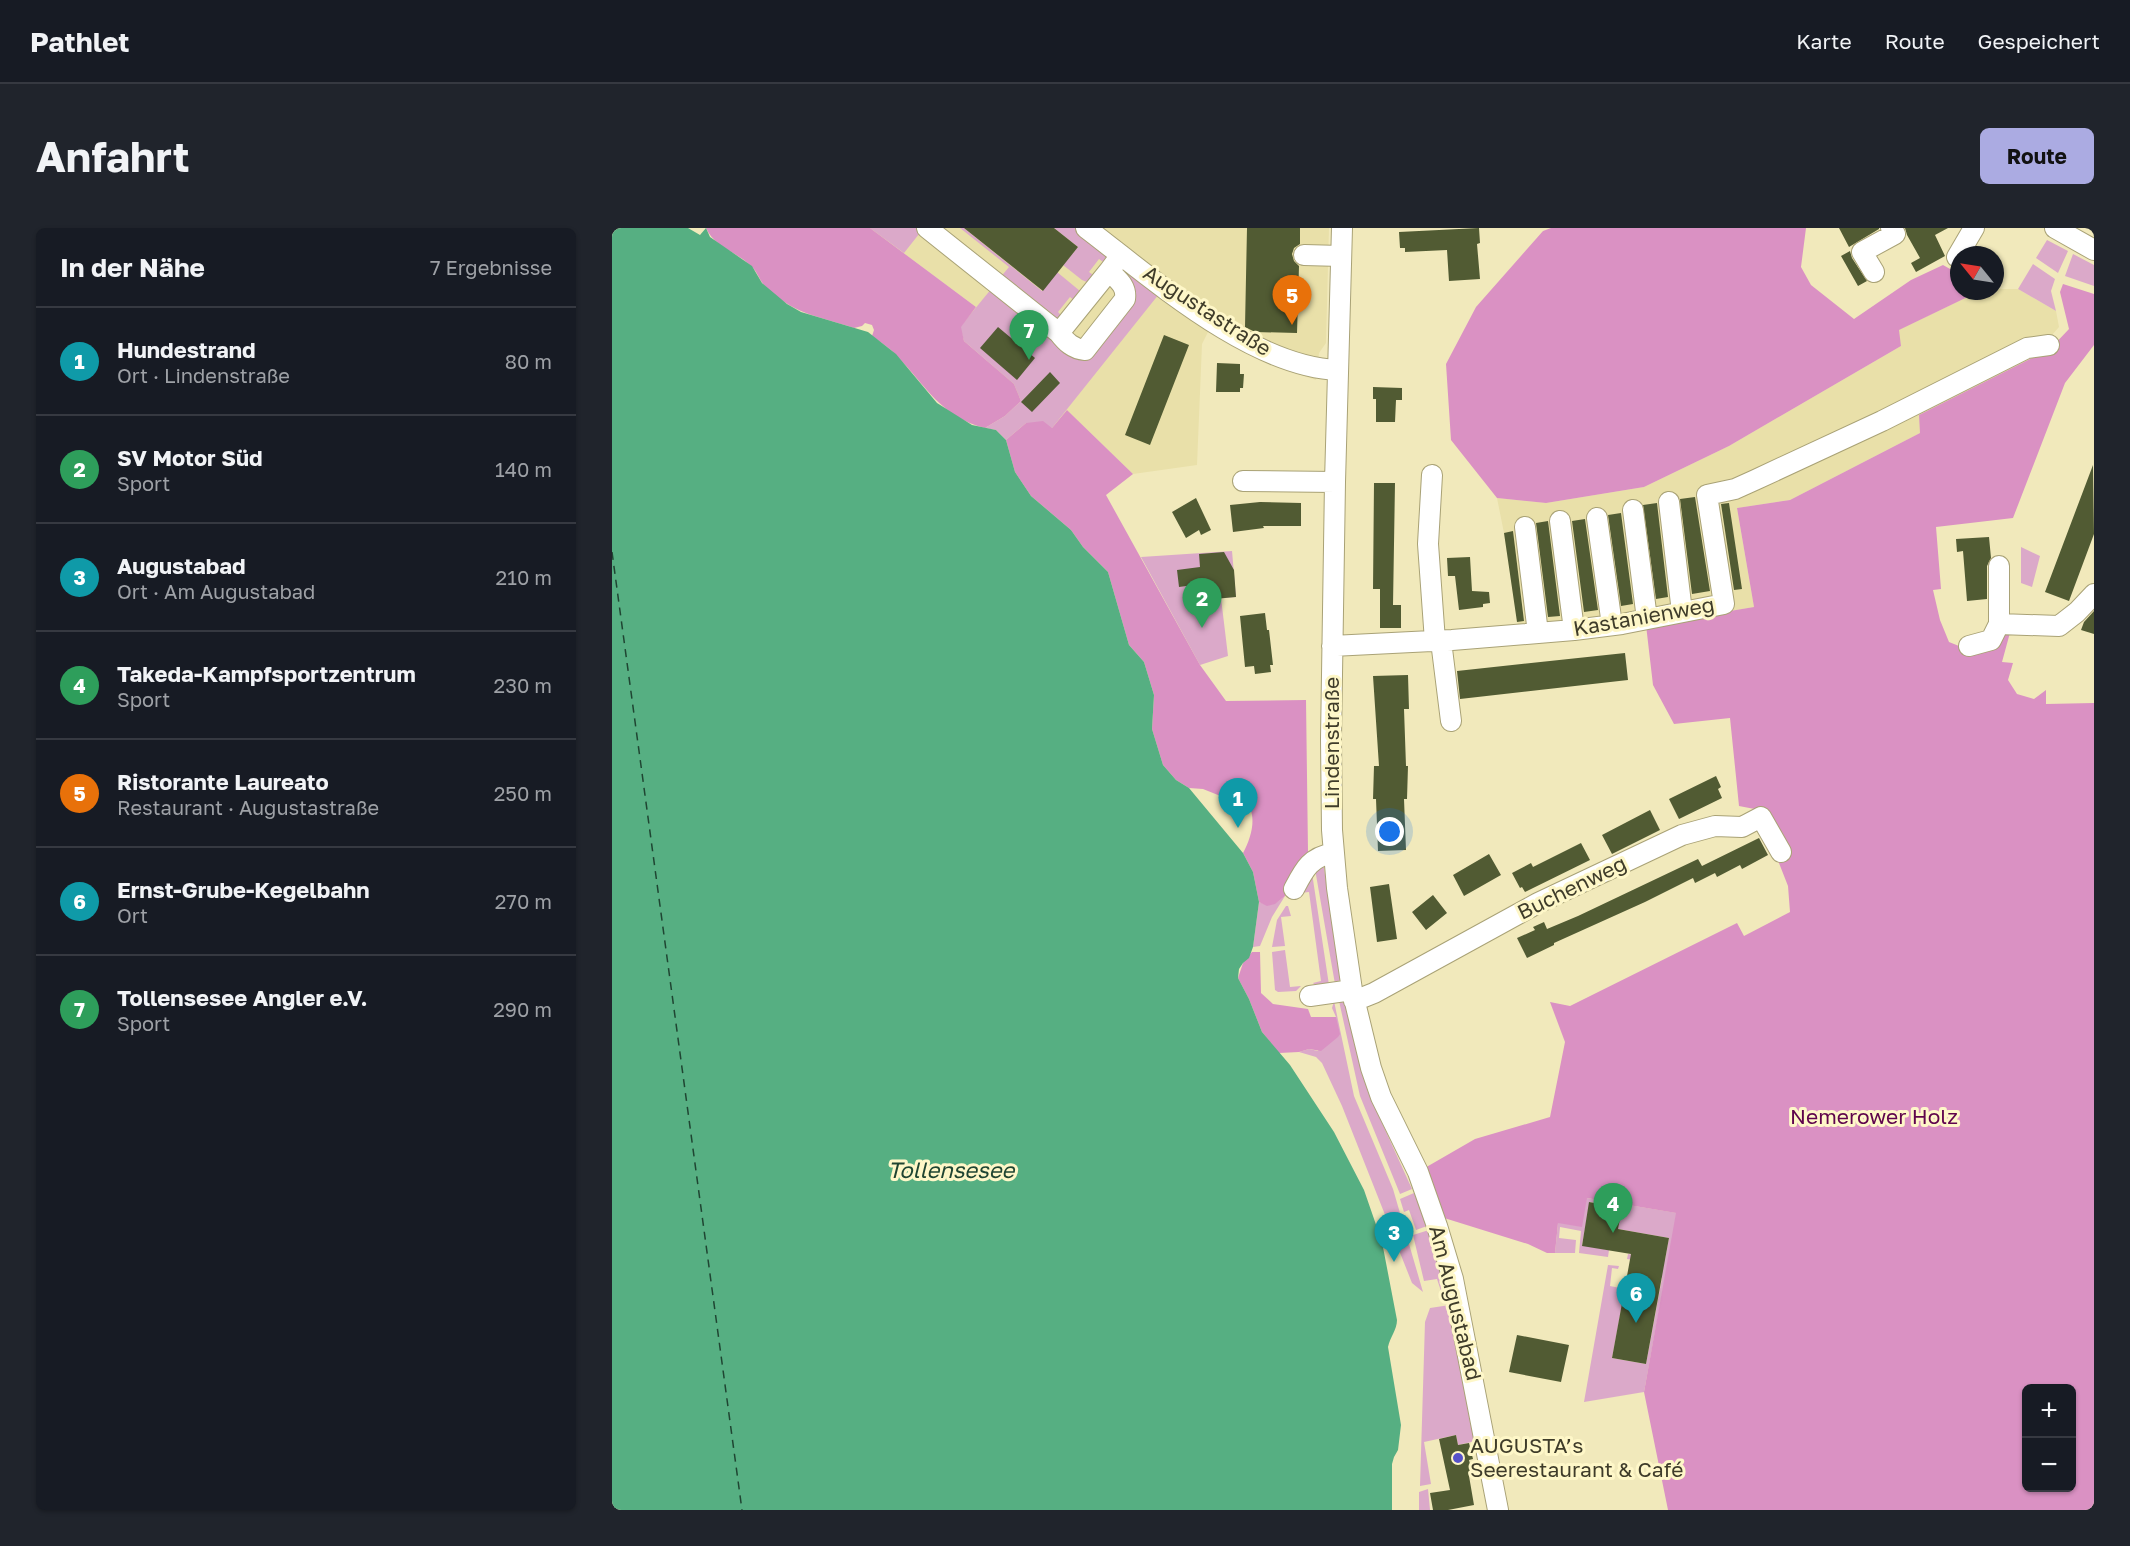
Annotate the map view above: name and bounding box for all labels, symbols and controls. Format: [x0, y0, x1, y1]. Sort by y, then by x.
text: Pathlet [30, 25, 130, 58]
text: Karte [1796, 28, 1852, 54]
text: Route [1885, 28, 1945, 54]
text: Gespeichert [1978, 28, 2100, 54]
button: Route [1980, 128, 2094, 184]
text: Anfahrt [36, 131, 190, 181]
north arrow [1950, 246, 2004, 300]
text: In der Nähe [60, 252, 205, 283]
text: 7 Ergebnisse [430, 255, 552, 279]
street label: Augustastraße [1139, 259, 1276, 361]
pin: 5 [1272, 276, 1312, 325]
pin: 7 [1010, 310, 1048, 360]
text: Hundestrand [117, 336, 256, 363]
text: 1 [74, 349, 85, 373]
text: 80 m [505, 349, 552, 373]
text: Ort · Lindenstraße [117, 363, 290, 387]
text: SV Motor Süd [117, 444, 263, 471]
text: 2 [73, 457, 86, 481]
text: 140 m [495, 457, 552, 481]
text: Sport [117, 471, 170, 495]
text: Augustabad [117, 552, 246, 579]
text: 3 [73, 565, 86, 589]
text: 210 m [496, 565, 552, 589]
pin: 2 [1182, 578, 1222, 628]
text: Ort · Am Augustabad [117, 579, 315, 603]
street label: Kastanienweg [1571, 591, 1716, 641]
text: Takeda-Kampfsportzentrum [117, 660, 416, 687]
text: 4 [73, 673, 86, 697]
text: 230 m [494, 673, 552, 697]
street label: Lindenstraße [1318, 677, 1344, 809]
text: Sport [117, 687, 170, 711]
text: Ristorante Laureato [117, 768, 329, 795]
pin: 1 [1218, 778, 1258, 828]
text: 5 [73, 781, 86, 805]
text: 250 m [494, 781, 552, 805]
text: Restaurant · Augustastraße [117, 795, 379, 819]
your location [1375, 817, 1404, 846]
street label: Buchenweg [1513, 850, 1630, 925]
text: Ernst-Grube-Kegelbahn [117, 876, 370, 903]
text: 6 [73, 889, 86, 913]
text: 270 m [495, 889, 552, 913]
text: Ort [117, 903, 148, 927]
text: Tollensesee Angler e.V. [117, 984, 368, 1011]
text: 7 [74, 997, 85, 1021]
text: 290 m [493, 997, 552, 1021]
text: Sport [117, 1011, 170, 1035]
park label: Nemerower Holz [1790, 1103, 1958, 1129]
water label: Tollensesee [888, 1156, 1017, 1183]
pin: 4 [1594, 1184, 1632, 1233]
pin: 3 [1374, 1212, 1414, 1262]
street label: Am Augustabad [1424, 1222, 1488, 1383]
pin: 6 [1616, 1274, 1656, 1323]
map controls [2022, 1384, 2076, 1492]
button: + [2022, 1384, 2076, 1438]
place label: AUGUSTA’s Seerestaurant & Café [1470, 1432, 1683, 1482]
button: − [2022, 1438, 2076, 1492]
marker: AUGUSTA’s Seerestaurant & Café [1451, 1451, 1465, 1465]

